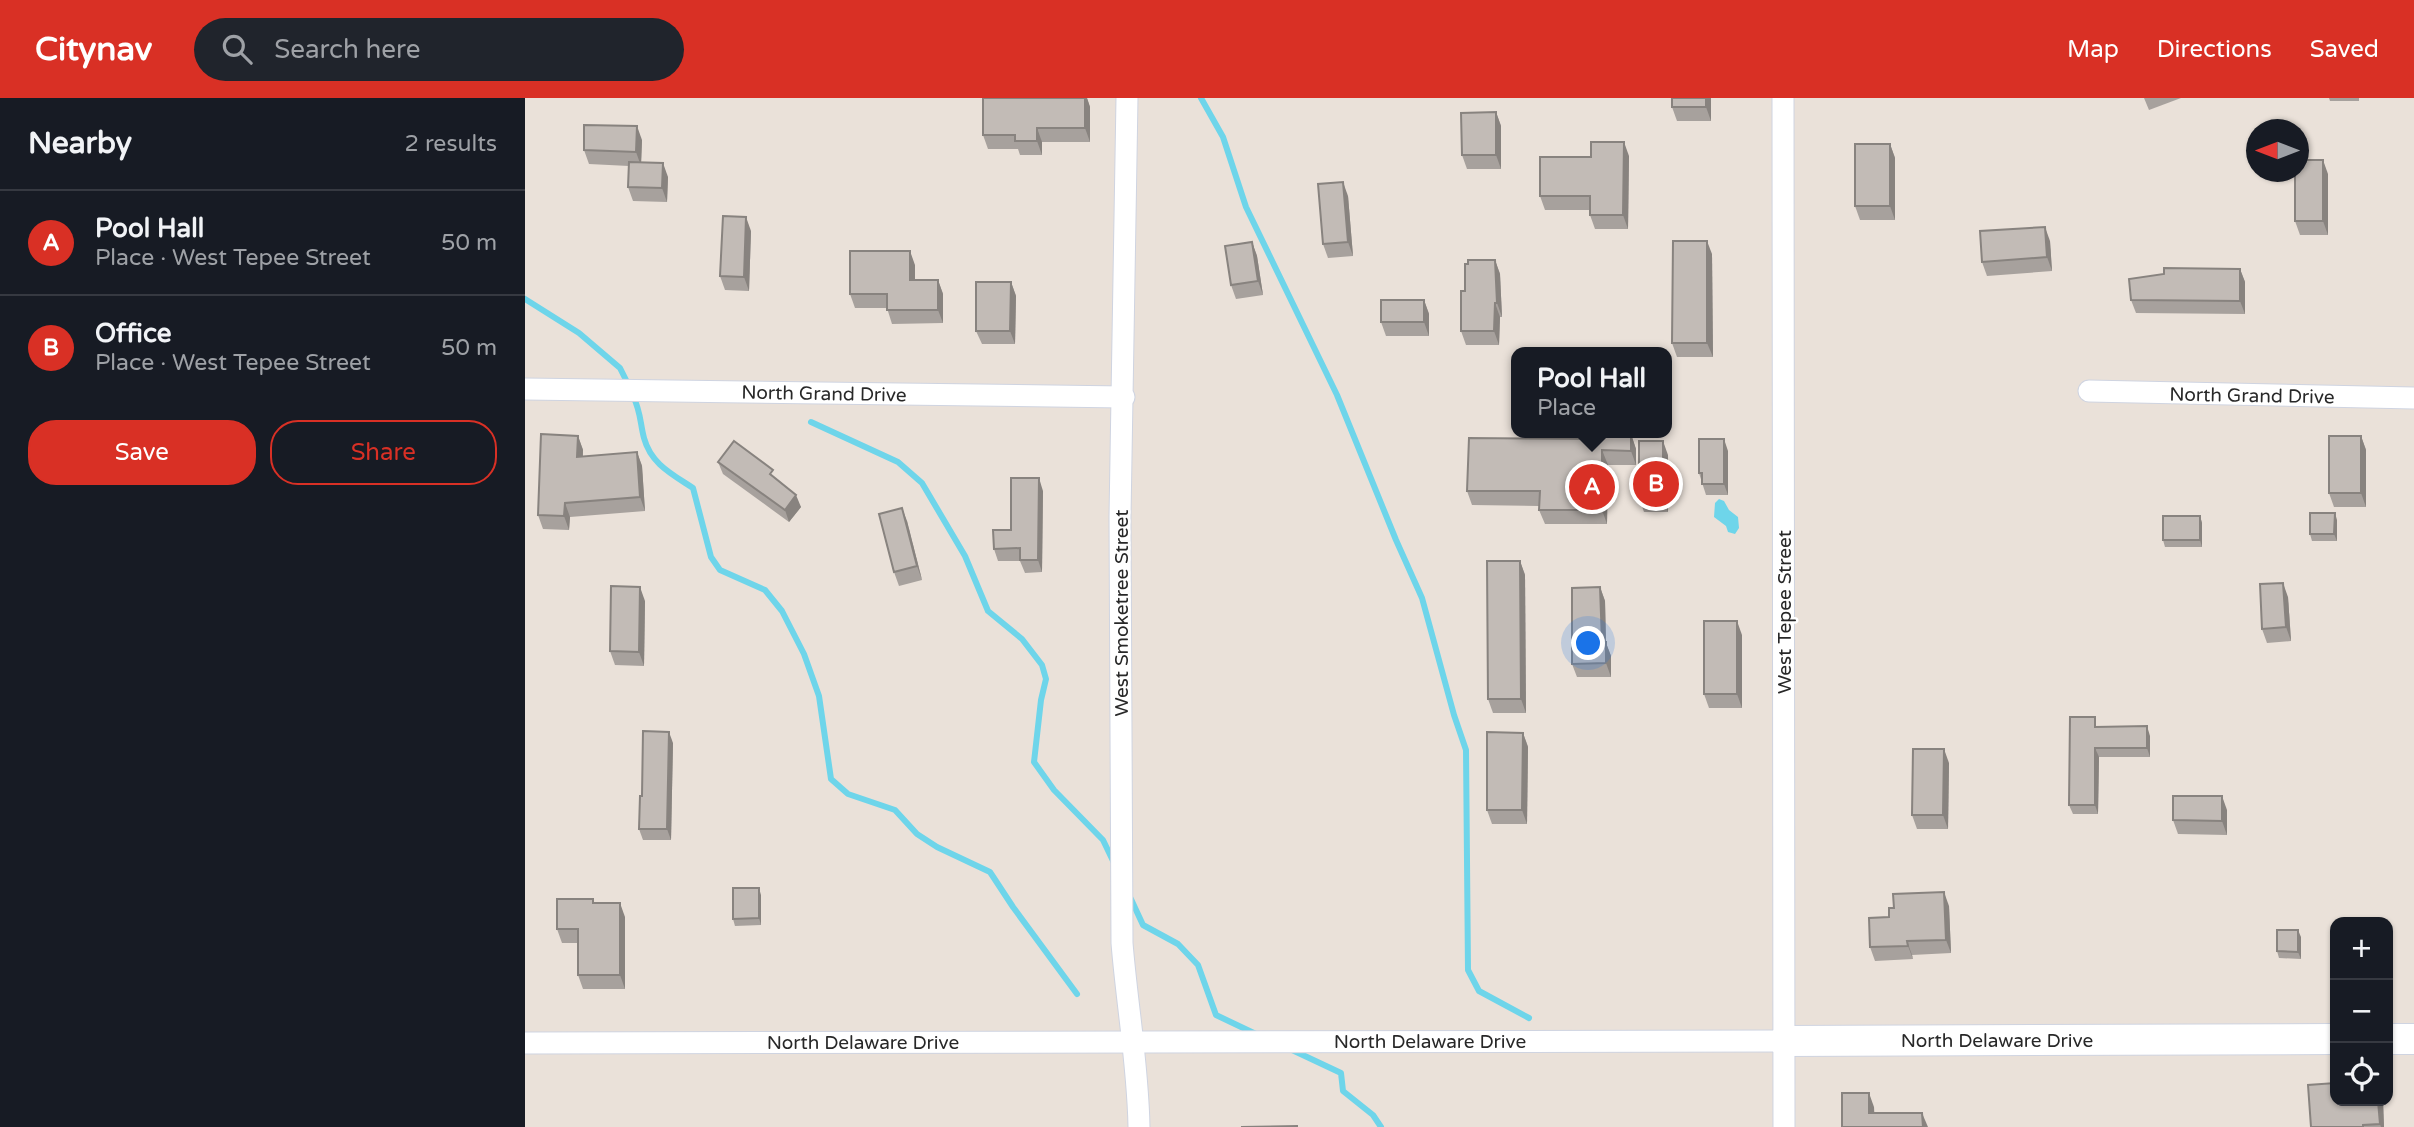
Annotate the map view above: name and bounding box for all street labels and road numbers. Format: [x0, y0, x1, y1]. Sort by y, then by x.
street label: North Grand Drive [741, 382, 907, 406]
street label: North Grand Drive [2169, 384, 2335, 408]
street label: West Smoketree Street [1111, 510, 1133, 716]
street label: West Tepee Street [1774, 530, 1796, 694]
street label: North Delaware Drive [1901, 1030, 2093, 1052]
street label: North Delaware Drive [1334, 1031, 1526, 1053]
street label: North Delaware Drive [767, 1032, 959, 1054]

